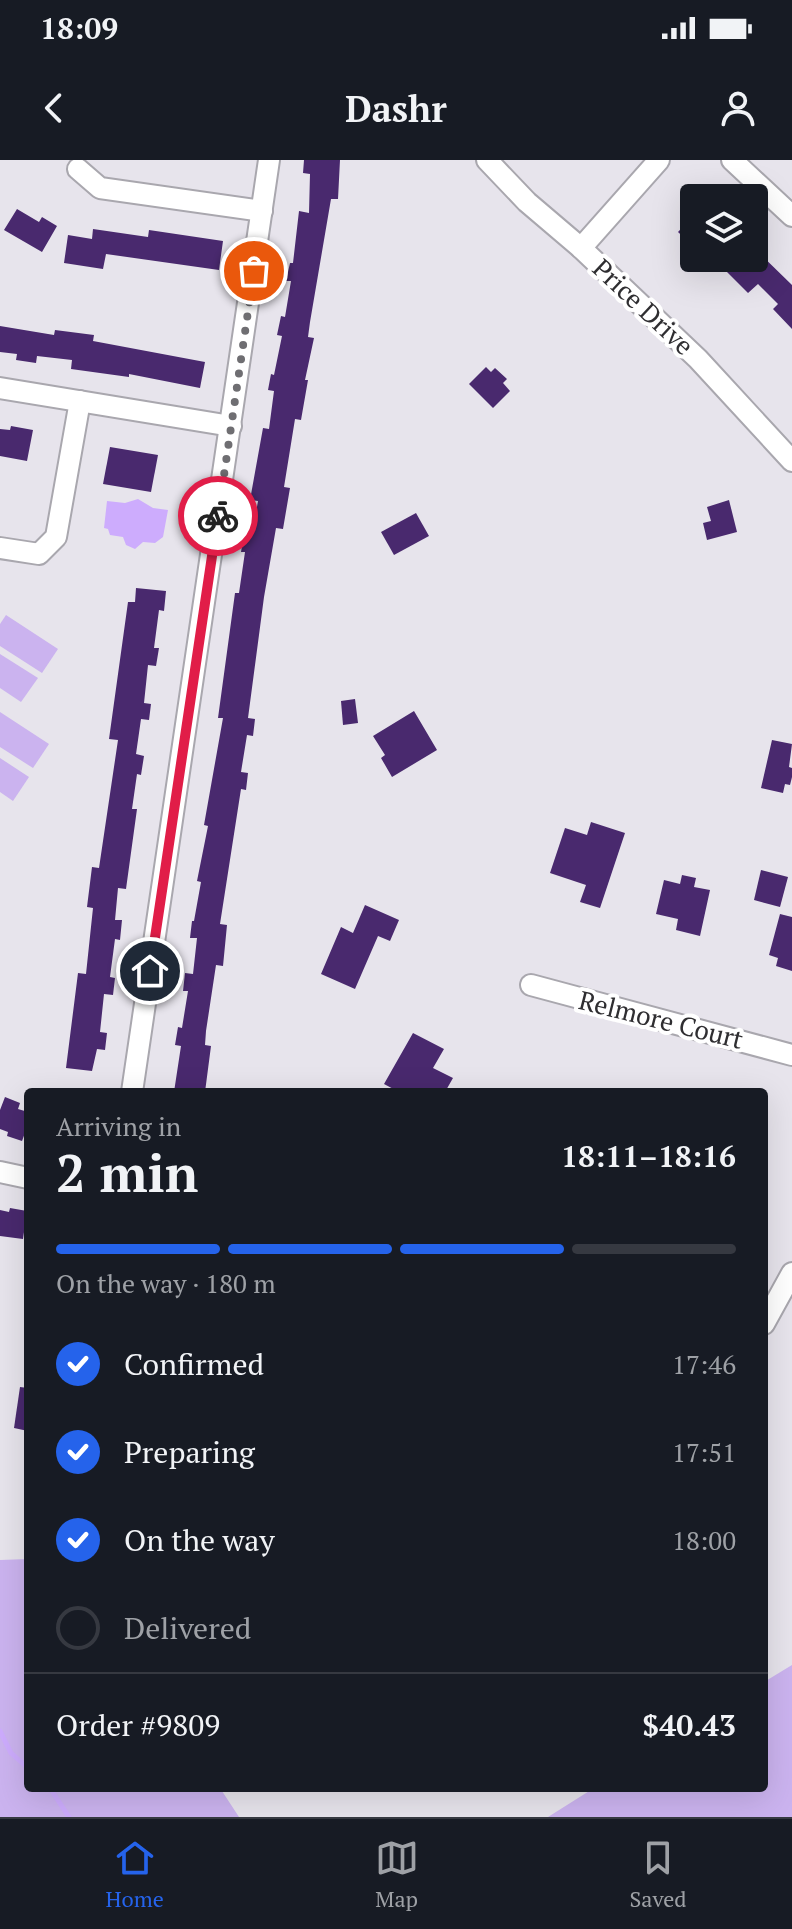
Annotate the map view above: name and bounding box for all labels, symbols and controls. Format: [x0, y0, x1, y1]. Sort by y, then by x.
text: 18:09 [40, 8, 118, 48]
text: Dashr [345, 85, 447, 132]
icon: back [32, 86, 76, 130]
icon: person [716, 86, 760, 130]
map controls [680, 184, 768, 272]
button: layers [680, 184, 768, 272]
pin [220, 237, 288, 305]
icon: bag [232, 249, 276, 293]
street label: Price Drive [586, 251, 701, 362]
courier [178, 476, 258, 556]
icon: bike [196, 494, 240, 538]
pin [116, 937, 184, 1005]
icon: home [128, 949, 172, 993]
street label: Relmore Court [576, 982, 747, 1056]
text: Arriving in [56, 1109, 181, 1143]
text: 18:11–18:16 [561, 1136, 736, 1176]
text: 2 min [56, 1138, 198, 1207]
text: On the way · 180 m [56, 1266, 276, 1300]
icon: check [56, 1342, 100, 1386]
text: Confirmed [124, 1344, 264, 1384]
text: 17:46 [672, 1347, 736, 1381]
icon: check [56, 1430, 100, 1474]
text: Preparing [124, 1432, 255, 1472]
text: 17:51 [672, 1435, 736, 1469]
icon: check [56, 1518, 100, 1562]
text: On the way [124, 1520, 275, 1560]
text: 18:00 [672, 1523, 736, 1557]
text: Delivered [124, 1608, 251, 1648]
text: Order #9809 [56, 1705, 220, 1745]
text: $40.43 [642, 1705, 736, 1745]
tab: Home [105, 1836, 164, 1913]
tab: Map [375, 1836, 419, 1913]
tab: Saved [630, 1836, 687, 1913]

